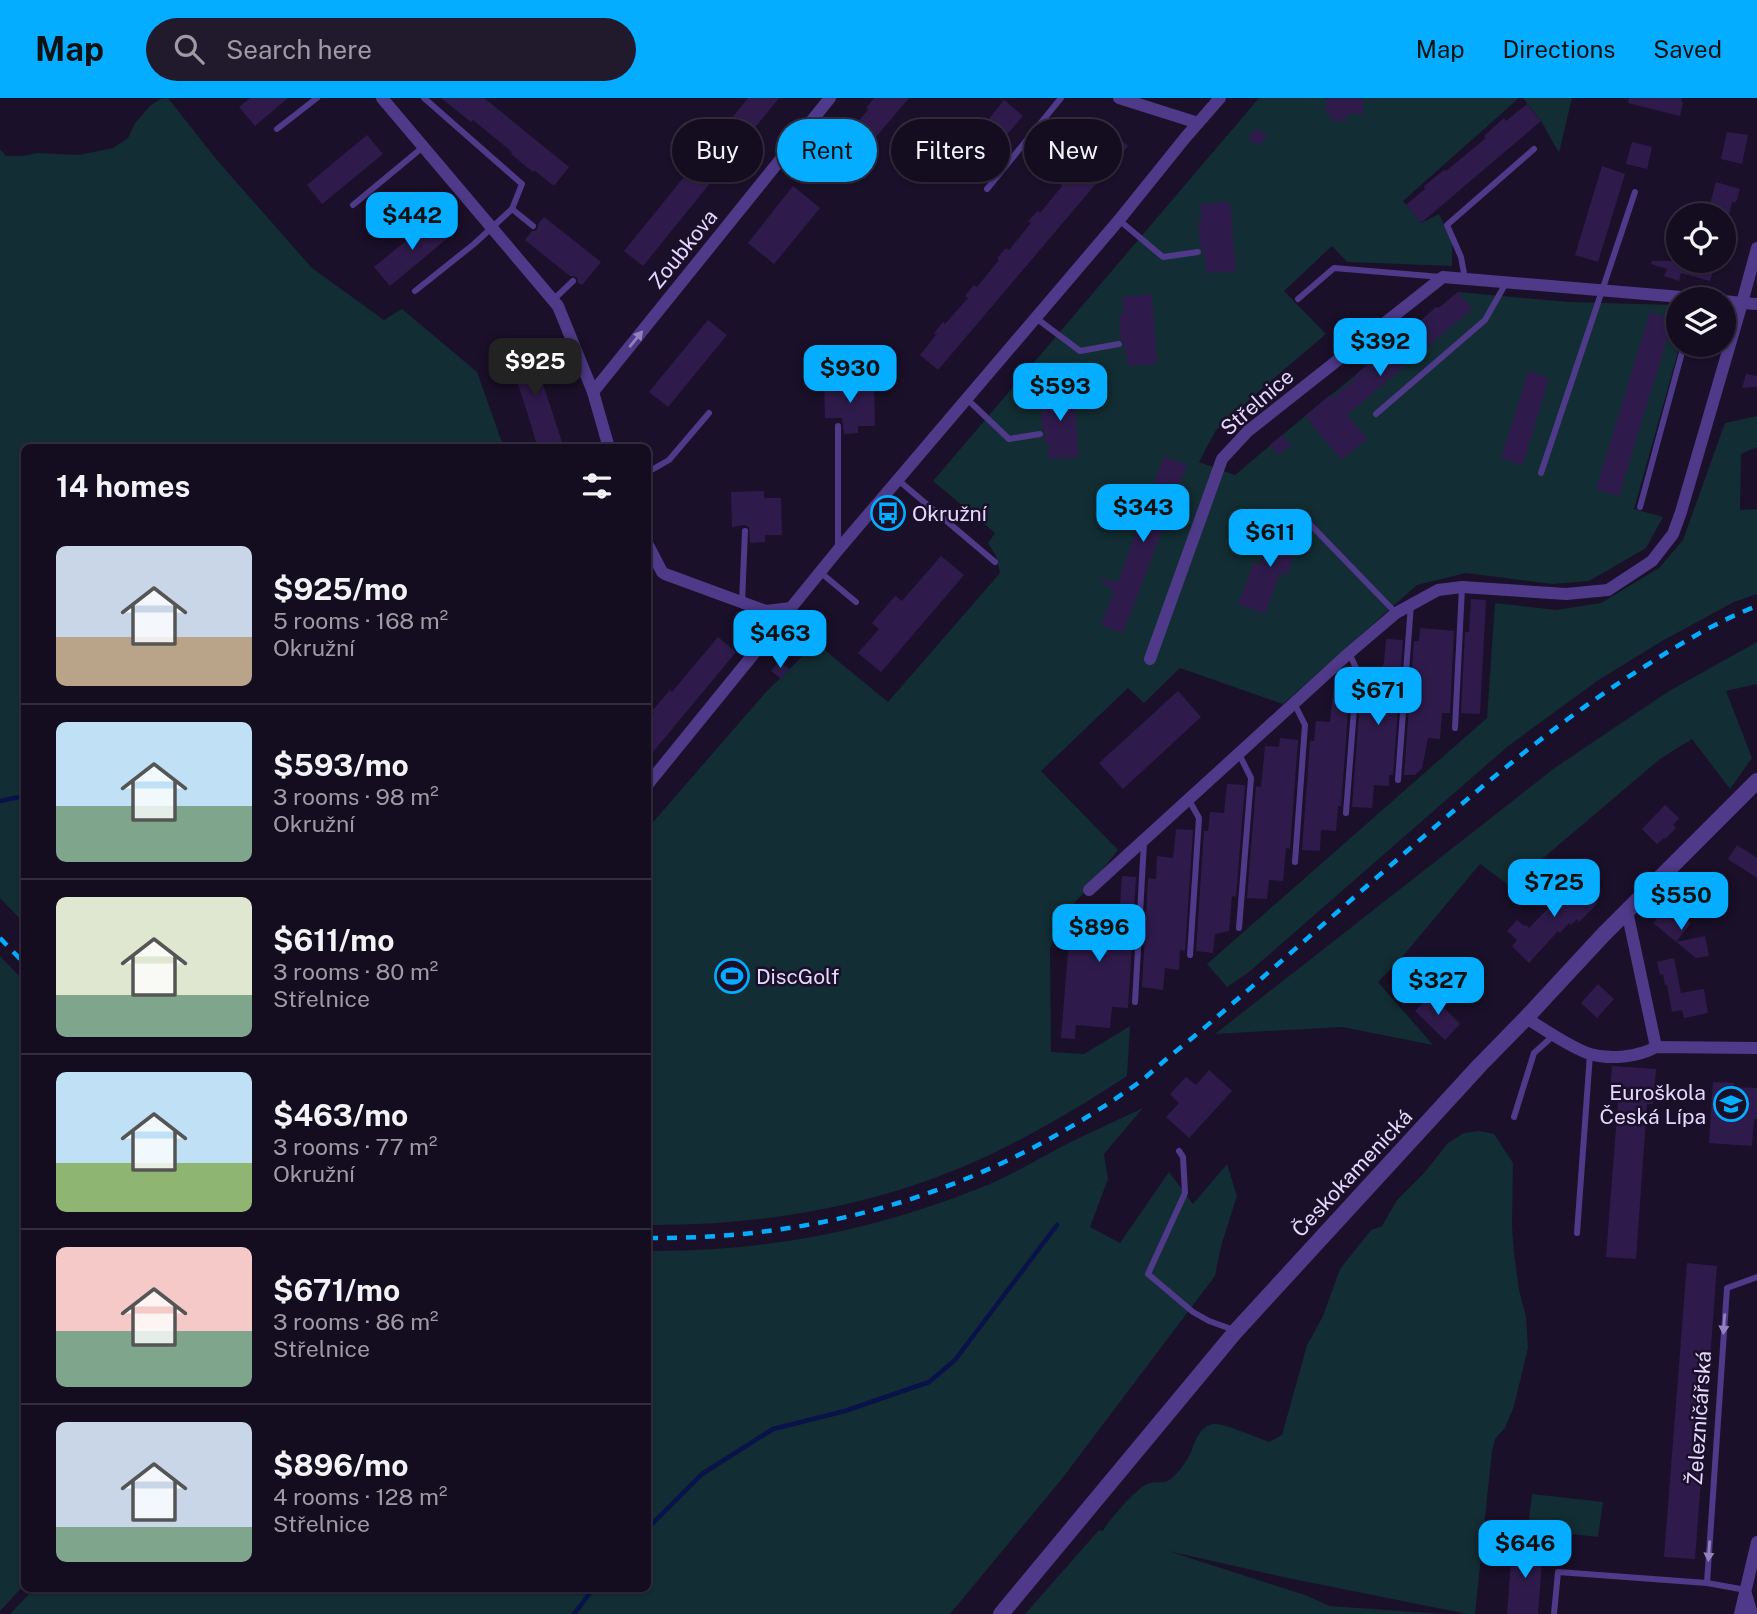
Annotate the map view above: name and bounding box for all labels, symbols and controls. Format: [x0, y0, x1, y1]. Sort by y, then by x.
search box [146, 18, 636, 81]
text: Map [35, 30, 104, 68]
icon: search [170, 30, 208, 68]
text: Search here [226, 34, 372, 65]
text: Map [1416, 35, 1465, 63]
text: Directions [1503, 35, 1615, 63]
text: Saved [1653, 35, 1722, 63]
chip: Buy [672, 119, 763, 182]
chip: Rent [777, 119, 877, 182]
chip: Filters [891, 119, 1010, 182]
chip: New [1024, 119, 1122, 182]
pin: $442 [371, 192, 453, 252]
text: $442 [382, 201, 442, 228]
map controls [1666, 203, 1736, 357]
button: locate [1666, 203, 1736, 273]
street label: Zoubkova [643, 204, 723, 294]
button: layers [1666, 287, 1736, 357]
pin: $392 [1339, 318, 1421, 378]
text: $392 [1350, 327, 1410, 354]
one-way arrow [628, 330, 643, 348]
pin: $925 [494, 338, 576, 398]
pin: $930 [809, 345, 891, 405]
text: $925 [505, 347, 565, 374]
text: $930 [820, 354, 880, 381]
pin: $593 [1019, 364, 1101, 423]
street label: Střelnice [1215, 364, 1299, 440]
text: $593 [1029, 372, 1091, 399]
icon: filters [578, 467, 616, 505]
text: 14 homes [56, 468, 190, 504]
pin: $343 [1102, 484, 1184, 544]
text: $343 [1112, 493, 1174, 520]
bus stop icon: Okružní [869, 494, 907, 532]
place label: Okružní [912, 501, 988, 526]
pin: $611 [1229, 510, 1311, 569]
text: $611 [1245, 518, 1295, 545]
text: $925/mo [273, 571, 408, 607]
icon: home [112, 574, 196, 658]
text: 5 rooms · 168 m² [273, 607, 448, 634]
pin: $463 [739, 610, 821, 670]
text: $463 [749, 619, 811, 646]
text: Okružní [273, 634, 355, 661]
pin: $671 [1337, 668, 1419, 727]
text: $671 [1351, 676, 1405, 703]
text: $593/mo [273, 747, 409, 783]
icon: home [112, 750, 196, 834]
text: 3 rooms · 98 m² [273, 783, 439, 810]
text: Okružní [273, 810, 355, 837]
pin: $725 [1513, 860, 1595, 919]
text: $725 [1524, 868, 1584, 895]
pin: $550 [1640, 872, 1722, 932]
text: $550 [1650, 881, 1712, 908]
pin: $896 [1058, 904, 1140, 964]
text: $896 [1068, 913, 1130, 940]
text: $611/mo [273, 922, 394, 958]
icon: home [112, 925, 196, 1009]
sports icon: DiscGolf [713, 957, 751, 995]
text: 3 rooms · 80 m² [273, 958, 438, 985]
pin: $327 [1397, 958, 1479, 1017]
place label: DiscGolf [756, 964, 839, 989]
text: $327 [1408, 966, 1468, 993]
text: Střelnice [273, 985, 370, 1012]
place label: Euroškola Česká Lípa [1600, 1080, 1706, 1129]
school or university icon: Euroškola Česká Lípa [1712, 1085, 1750, 1123]
text: $463/mo [273, 1097, 408, 1133]
icon: home [112, 1100, 196, 1184]
street label: Českokamenická [1287, 1104, 1417, 1242]
text: 3 rooms · 77 m² [273, 1133, 437, 1160]
text: Okružní [273, 1160, 355, 1187]
text: $671/mo [273, 1272, 400, 1308]
icon: home [112, 1275, 196, 1359]
text: 3 rooms · 86 m² [273, 1308, 439, 1335]
one-way arrow [1718, 1313, 1729, 1335]
text: Střelnice [273, 1335, 370, 1362]
street label: Železničářská [1682, 1350, 1716, 1486]
text: $896/mo [273, 1447, 409, 1483]
icon: home [112, 1450, 196, 1534]
text: 4 rooms · 128 m² [273, 1483, 447, 1510]
text: Střelnice [273, 1510, 370, 1537]
pin: $646 [1484, 1520, 1566, 1580]
text: $646 [1494, 1529, 1556, 1556]
one-way arrow [1703, 1540, 1714, 1562]

